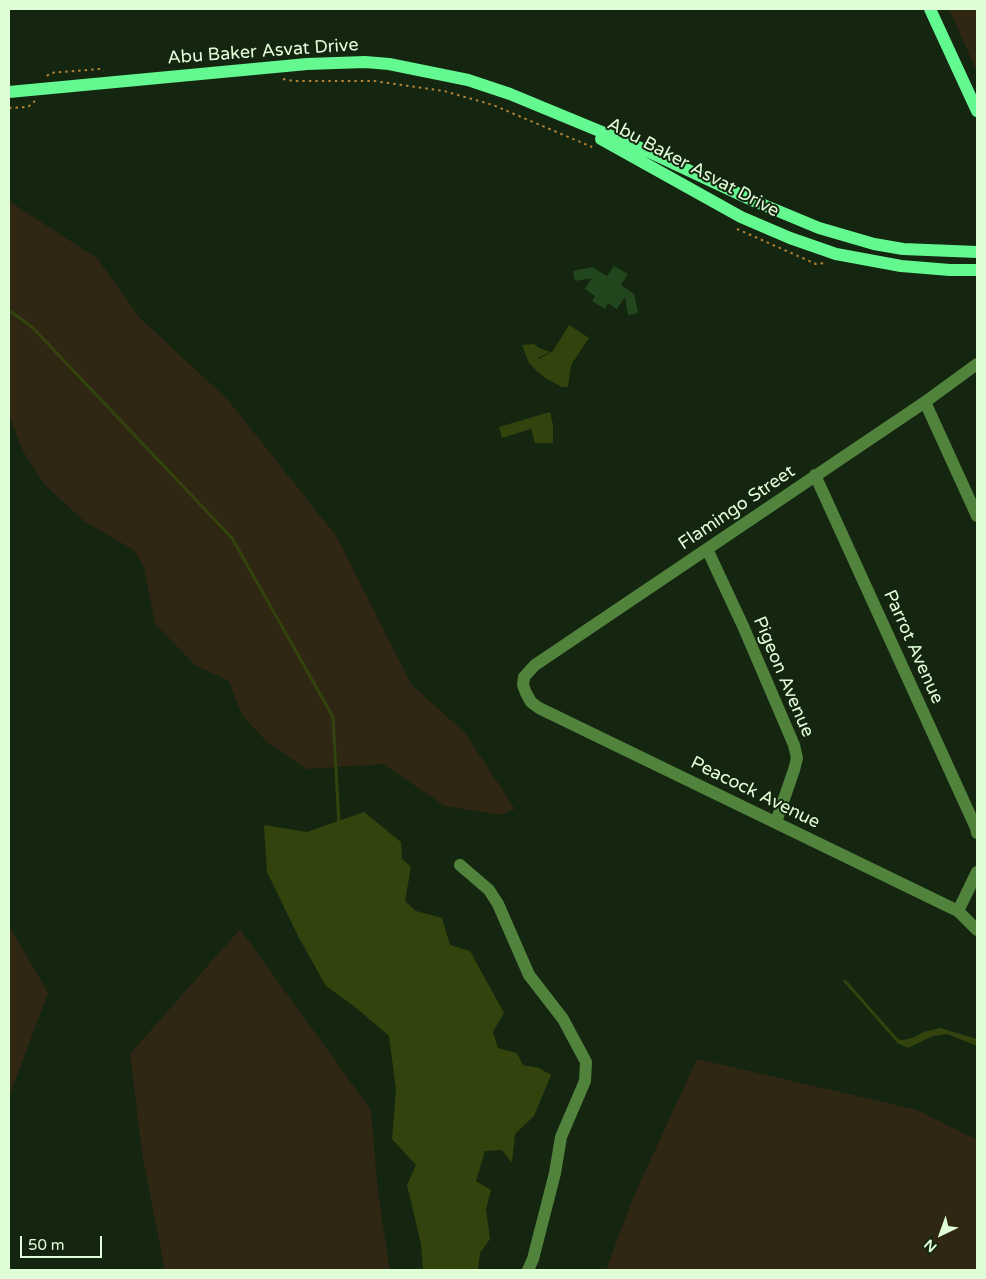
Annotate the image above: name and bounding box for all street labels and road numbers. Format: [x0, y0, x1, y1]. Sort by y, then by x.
street label: Abu Baker Asvat Drive [167, 35, 359, 69]
street label: Abu Baker Asvat Drive [603, 114, 783, 222]
street label: Flamingo Street [675, 461, 799, 555]
street label: Parrot Avenue [878, 587, 948, 707]
street label: Pigeon Avenue [748, 613, 818, 741]
street label: Peacock Avenue [687, 752, 823, 834]

